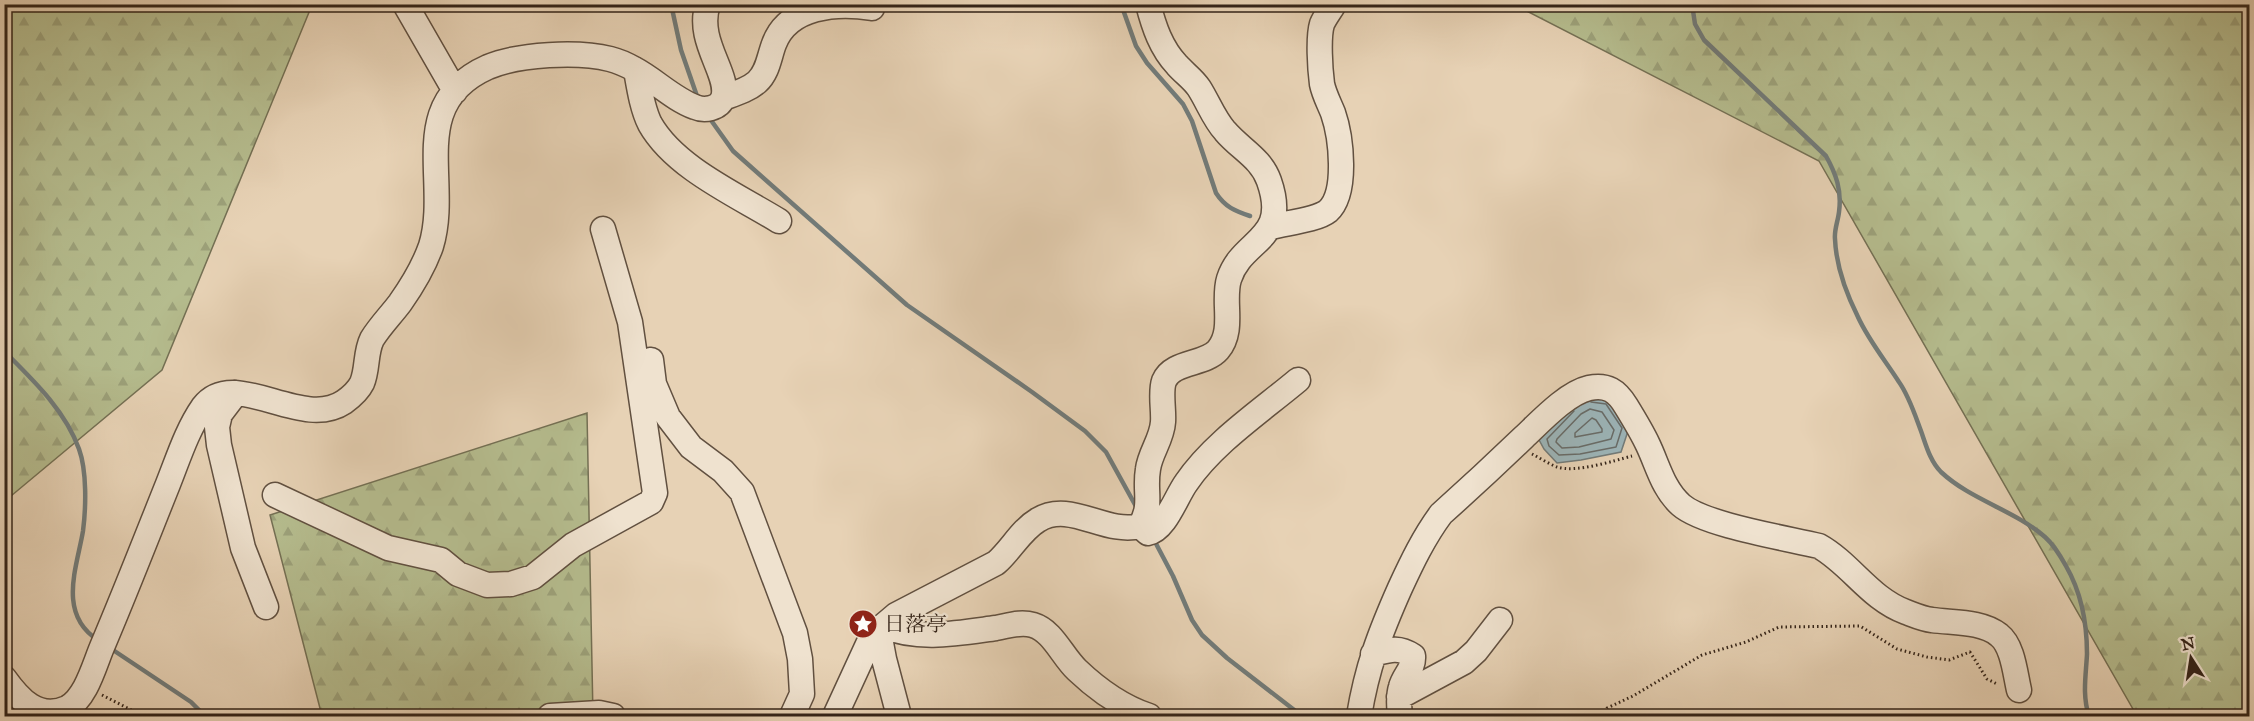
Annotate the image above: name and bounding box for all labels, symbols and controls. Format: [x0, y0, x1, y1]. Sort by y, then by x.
place icon: 日落亭 [847, 608, 879, 640]
place label: 日落亭 [884, 611, 947, 637]
north arrow [2161, 628, 2221, 688]
text: N [2179, 633, 2197, 655]

